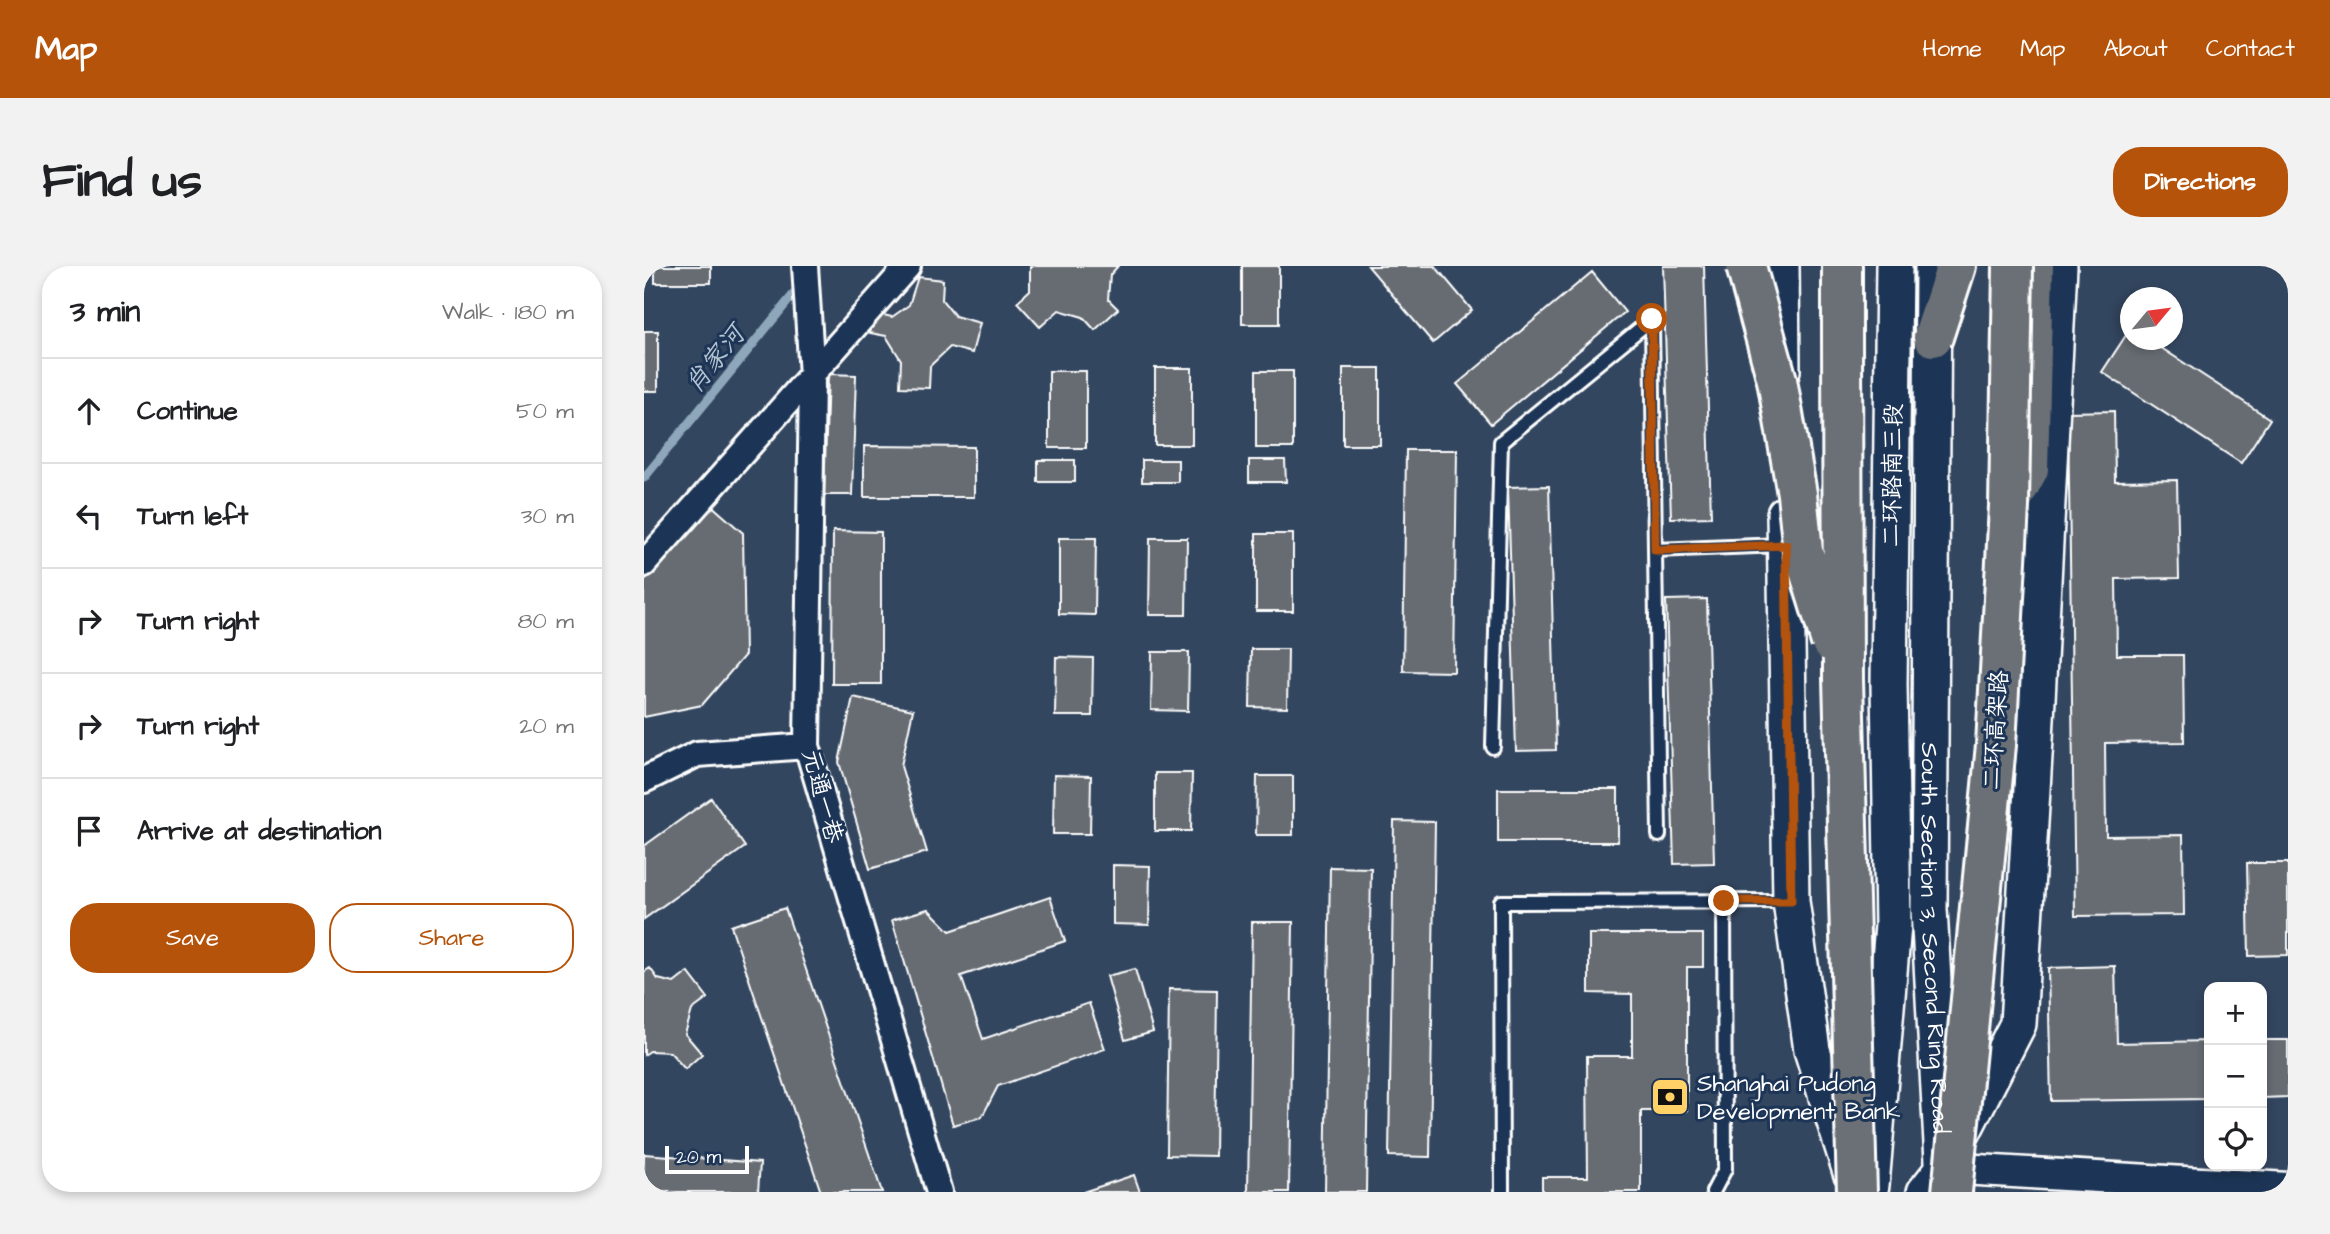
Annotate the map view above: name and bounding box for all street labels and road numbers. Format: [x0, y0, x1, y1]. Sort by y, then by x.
street label: 二环路南三段 [1875, 403, 1911, 547]
street label: 二环高架路 [1975, 669, 2017, 791]
street label: South Section 3, Second Ring Road [1911, 742, 1957, 1134]
street label: 元通一巷 [793, 745, 851, 847]

